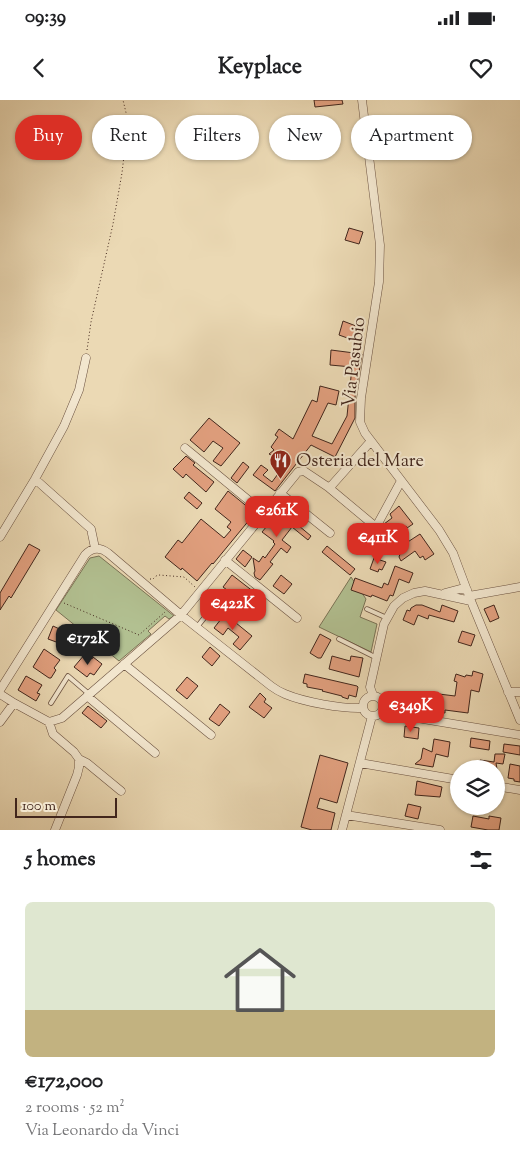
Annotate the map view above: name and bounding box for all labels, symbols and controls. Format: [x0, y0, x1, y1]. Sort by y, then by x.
text: 09:39 [25, 4, 66, 31]
text: Keyplace [218, 52, 302, 84]
icon: back [25, 54, 53, 82]
icon: heart [467, 54, 495, 82]
chip: Buy [15, 115, 82, 160]
chip: Rent [92, 115, 165, 160]
chip: Filters [175, 115, 259, 160]
chip: New [269, 115, 341, 160]
chip: Apartment [351, 115, 472, 160]
street label: Via Pasubio [337, 315, 373, 409]
restaurant icon: Osteria del Mare [268, 448, 292, 479]
place label: Osteria del Mare [296, 449, 424, 475]
pin: €261K [242, 496, 312, 538]
text: €261K [256, 500, 298, 523]
pin: €411K [343, 522, 413, 565]
text: €411K [358, 527, 398, 550]
pin: €422K [198, 588, 268, 631]
text: €422K [211, 593, 255, 616]
pin: €172K [53, 624, 123, 666]
text: €172K [67, 628, 109, 651]
pin: €349K [376, 690, 446, 733]
text: €349K [389, 695, 433, 718]
map controls [450, 760, 505, 815]
button: layers [450, 760, 505, 815]
scale bar [15, 795, 118, 818]
text: 100 m [22, 797, 56, 817]
text: 5 homes [25, 845, 95, 875]
icon: filters [467, 846, 495, 874]
icon: home [215, 935, 305, 1025]
text: €172,000 [25, 1067, 103, 1097]
text: 2 rooms · 52 m² [25, 1097, 125, 1120]
text: Via Leonardo da Vinci [25, 1120, 179, 1143]

